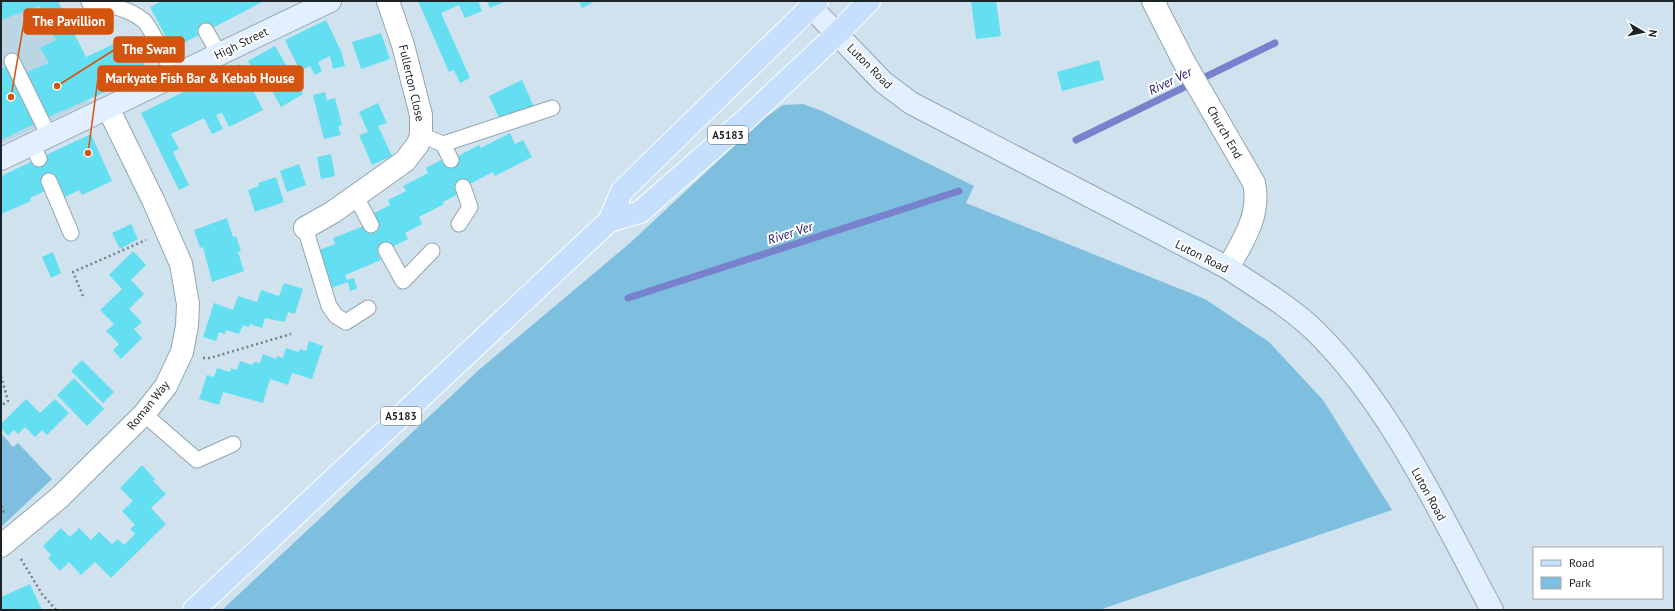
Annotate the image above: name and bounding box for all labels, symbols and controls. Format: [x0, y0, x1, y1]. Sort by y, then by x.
callout: The Pavillion [24, 9, 113, 34]
north arrow [1623, 12, 1663, 52]
text: The Pavillion [33, 13, 105, 30]
street label: High Street [212, 24, 270, 62]
text: N [1645, 29, 1660, 38]
callout: The Swan [114, 37, 184, 62]
street label: Luton Road [844, 40, 896, 92]
text: The Swan [122, 41, 176, 58]
street label: Fullerton Close [396, 43, 428, 123]
water label: River Ver [1145, 63, 1195, 99]
callout: Markyate Fish Bar & Kebab House [98, 66, 303, 91]
text: Markyate Fish Bar & Kebab House [105, 70, 295, 87]
street label: Church End [1204, 103, 1246, 161]
road number: A5183 [708, 126, 748, 144]
water label: River Ver [765, 218, 815, 248]
street label: Luton Road [1173, 236, 1231, 276]
street label: Roman Way [124, 377, 173, 433]
road number: A5183 [381, 407, 421, 425]
street label: Luton Road [1408, 465, 1450, 523]
legend [1533, 547, 1663, 599]
text: Road [1569, 555, 1594, 570]
text: Park [1569, 575, 1591, 590]

